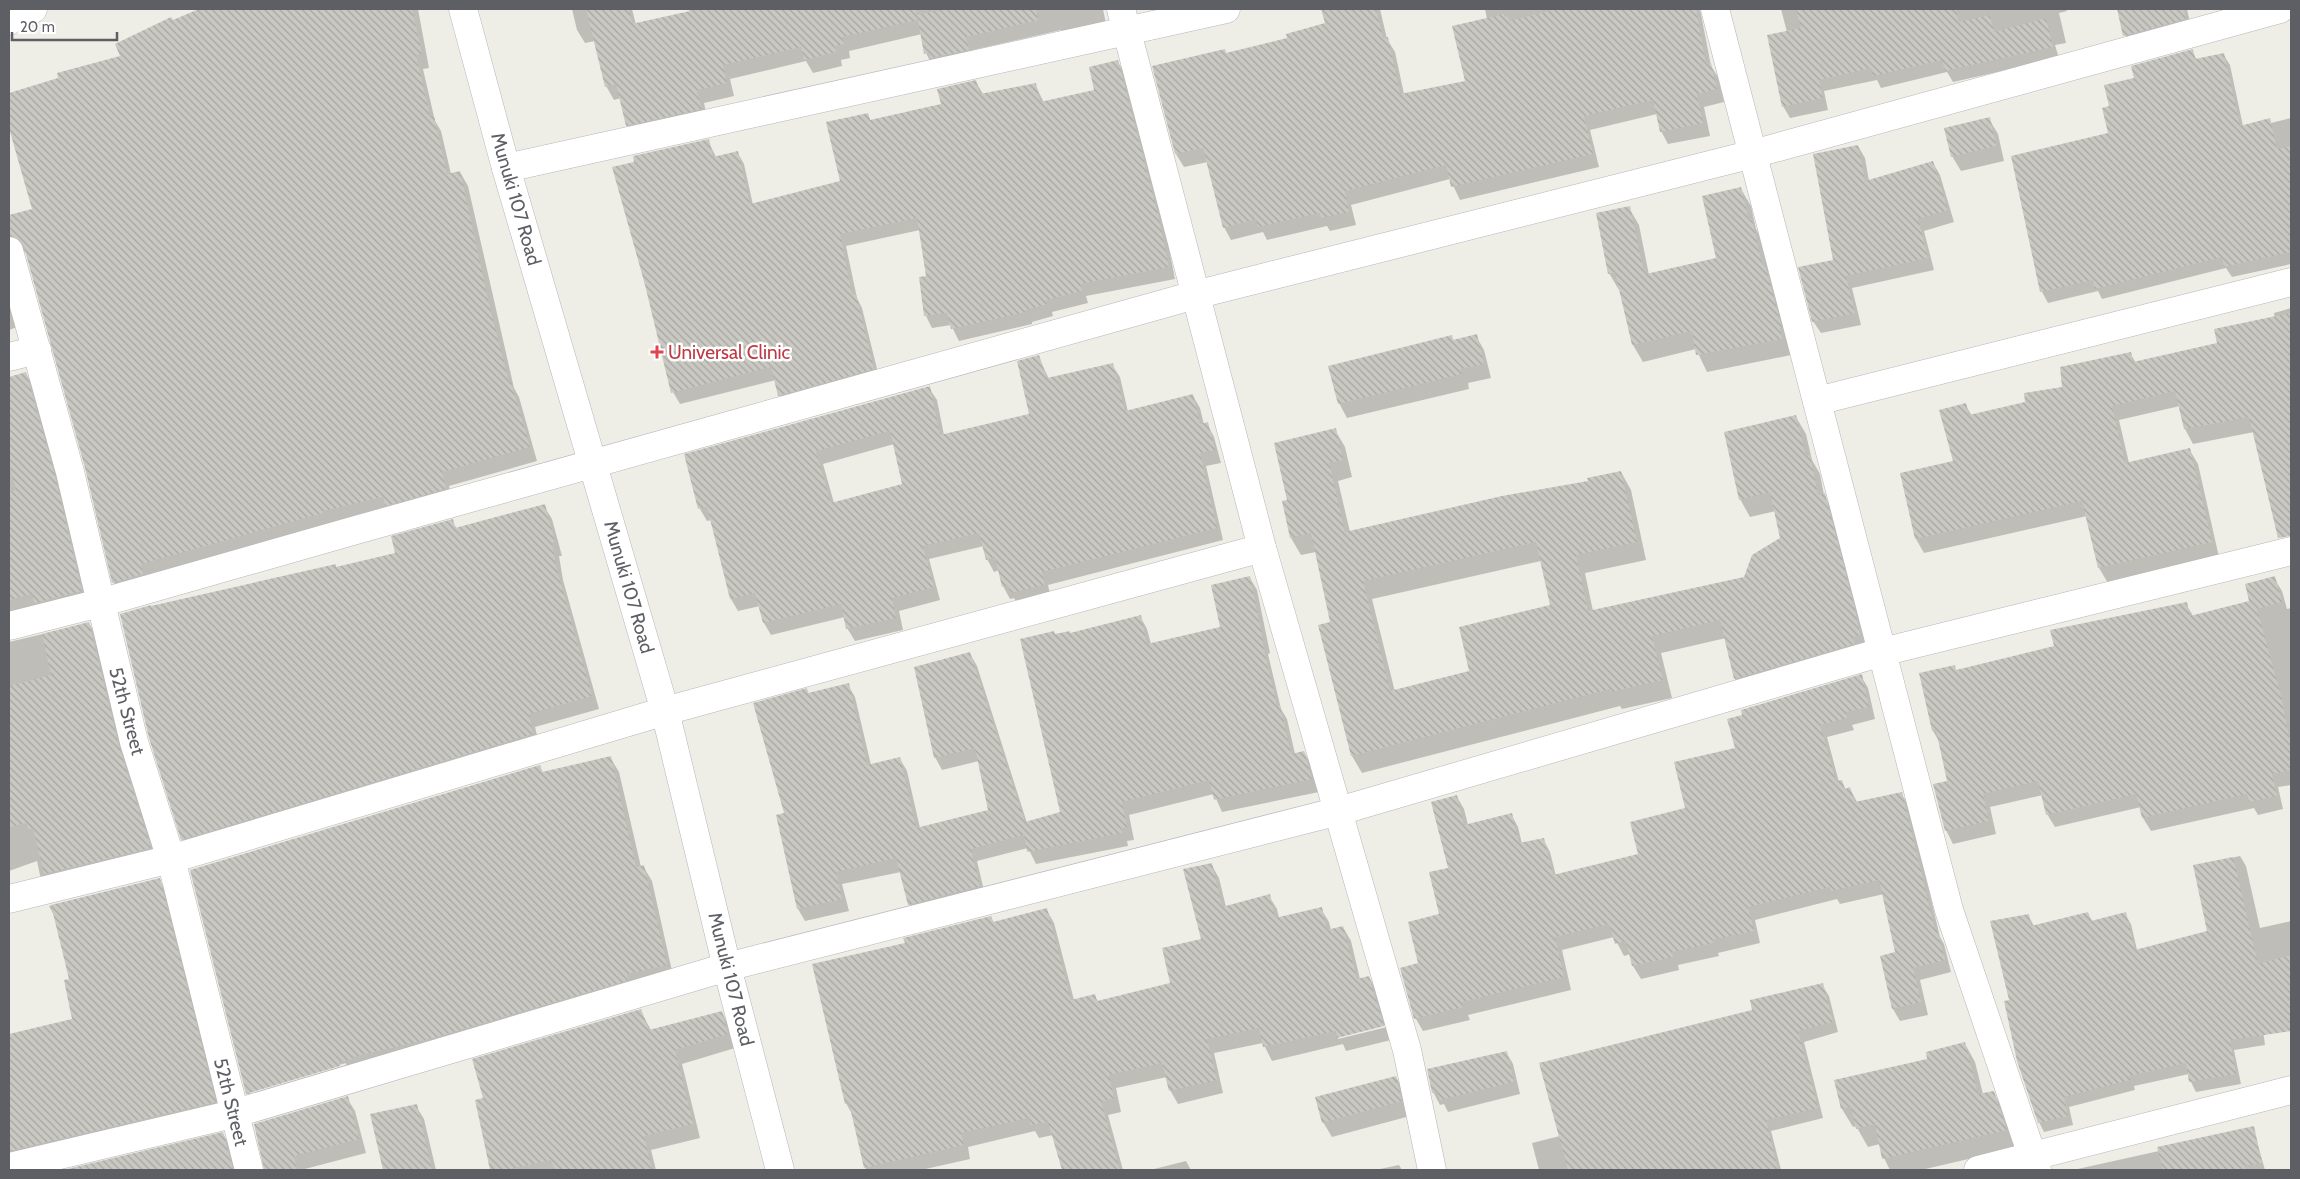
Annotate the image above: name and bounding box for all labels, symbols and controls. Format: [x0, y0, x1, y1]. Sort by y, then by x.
scale bar [12, 10, 118, 42]
text: 20 m [20, 18, 55, 36]
street label: Munuki 107 Road [486, 130, 546, 268]
place label: Universal Clinic [668, 341, 791, 364]
marker: Universal Clinic [650, 345, 664, 359]
street label: Munuki 107 Road [599, 518, 659, 656]
street label: 52th Street [104, 665, 150, 758]
street label: Munuki 107 Road [703, 910, 759, 1048]
street label: 52th Street [209, 1056, 253, 1149]

